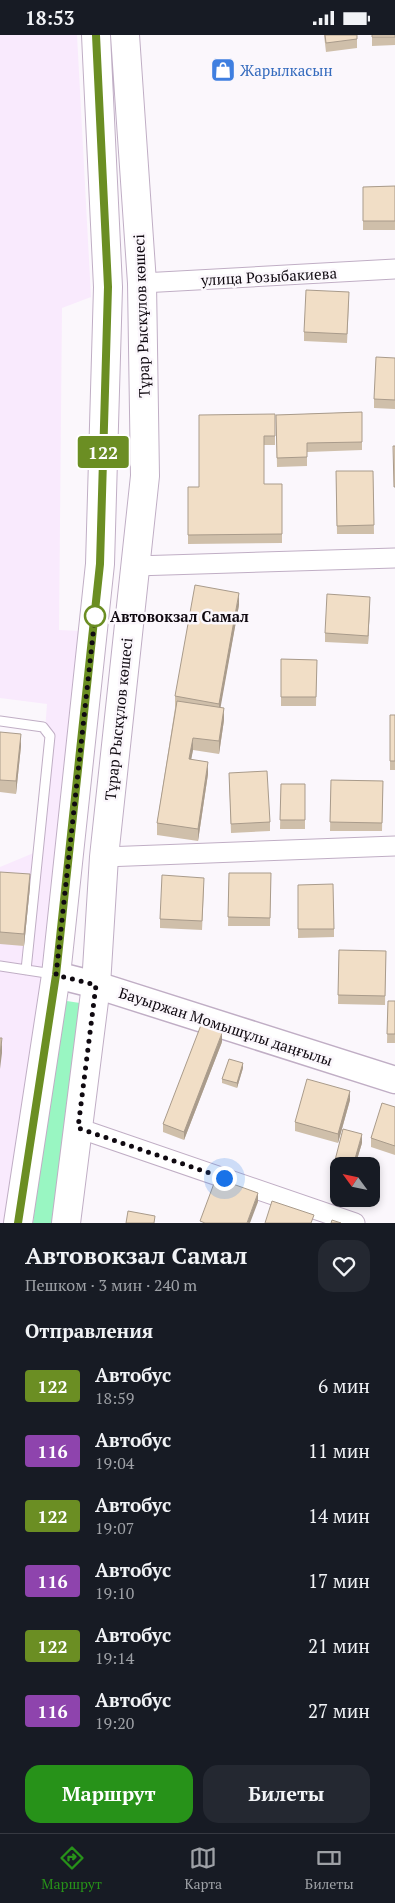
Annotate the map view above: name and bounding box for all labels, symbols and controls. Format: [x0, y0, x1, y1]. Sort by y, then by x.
text: 18:53 [25, 5, 74, 30]
shop icon: Жарылкасын [210, 57, 236, 83]
place label: Жарылкасын [240, 60, 333, 80]
street label: Тұрар Рыскұлов көшесі [128, 234, 154, 398]
street label: улица Розыбакиева [200, 262, 338, 290]
line badge: 122 [74, 436, 132, 468]
text: 122 [88, 440, 118, 464]
marker: Автовокзал Самал [84, 605, 106, 627]
place label: Автовокзал Самал [110, 606, 249, 626]
street label: Тұрар Рыскұлов көшесі [99, 637, 137, 801]
street label: Бауыржан Момышұлы даңғылы [117, 982, 335, 1070]
north arrow [330, 1157, 380, 1207]
map controls [330, 1157, 380, 1207]
your location [212, 1166, 237, 1191]
text: Автовокзал Самал [25, 1239, 247, 1271]
button: heart [318, 1240, 370, 1292]
text: Пешком · 3 мин · 240 m [25, 1274, 197, 1296]
text: Отправления [25, 1318, 153, 1343]
text: Автобус [95, 1362, 171, 1387]
text: 6 мин [318, 1373, 370, 1398]
text: 122 [37, 1374, 68, 1398]
text: 18:59 [95, 1387, 134, 1409]
text: Автобус [95, 1427, 171, 1452]
text: 11 мин [308, 1438, 370, 1463]
text: 116 [37, 1439, 68, 1463]
text: 19:04 [95, 1452, 134, 1474]
text: Автобус [95, 1492, 171, 1517]
text: 14 мин [308, 1503, 370, 1528]
text: 122 [37, 1504, 68, 1528]
text: 19:07 [95, 1517, 134, 1539]
text: Автобус [95, 1557, 171, 1582]
text: 17 мин [308, 1568, 370, 1593]
text: 116 [37, 1569, 68, 1593]
text: 19:10 [95, 1582, 134, 1604]
text: Автобус [95, 1622, 171, 1647]
text: 21 мин [308, 1633, 370, 1658]
text: 122 [37, 1634, 68, 1658]
text: 19:14 [95, 1647, 134, 1669]
text: Автобус [95, 1687, 171, 1712]
text: 27 мин [308, 1698, 370, 1723]
text: 116 [37, 1699, 68, 1723]
text: 19:20 [95, 1712, 134, 1734]
button: Маршрут [25, 1765, 193, 1823]
button: Билеты [203, 1765, 370, 1823]
tab: Маршрут [41, 1844, 102, 1893]
tab: Карта [184, 1844, 222, 1893]
tab: Билеты [305, 1844, 354, 1893]

